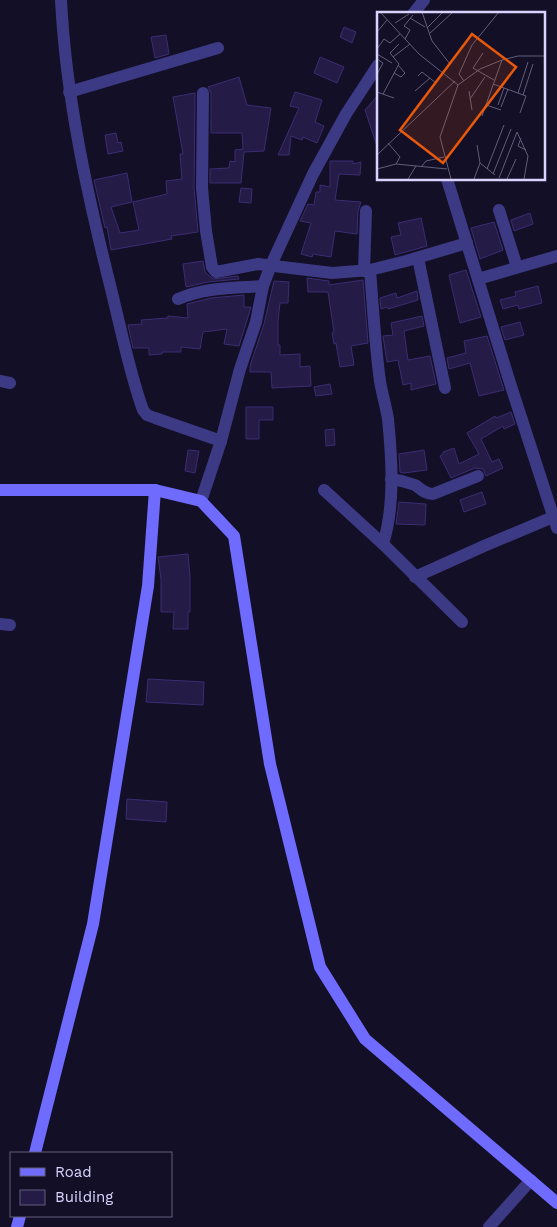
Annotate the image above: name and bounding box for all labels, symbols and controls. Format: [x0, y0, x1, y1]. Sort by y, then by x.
inset map [377, 12, 544, 180]
legend [10, 1152, 172, 1217]
text: Road [55, 1163, 92, 1181]
text: Building [55, 1188, 113, 1206]

